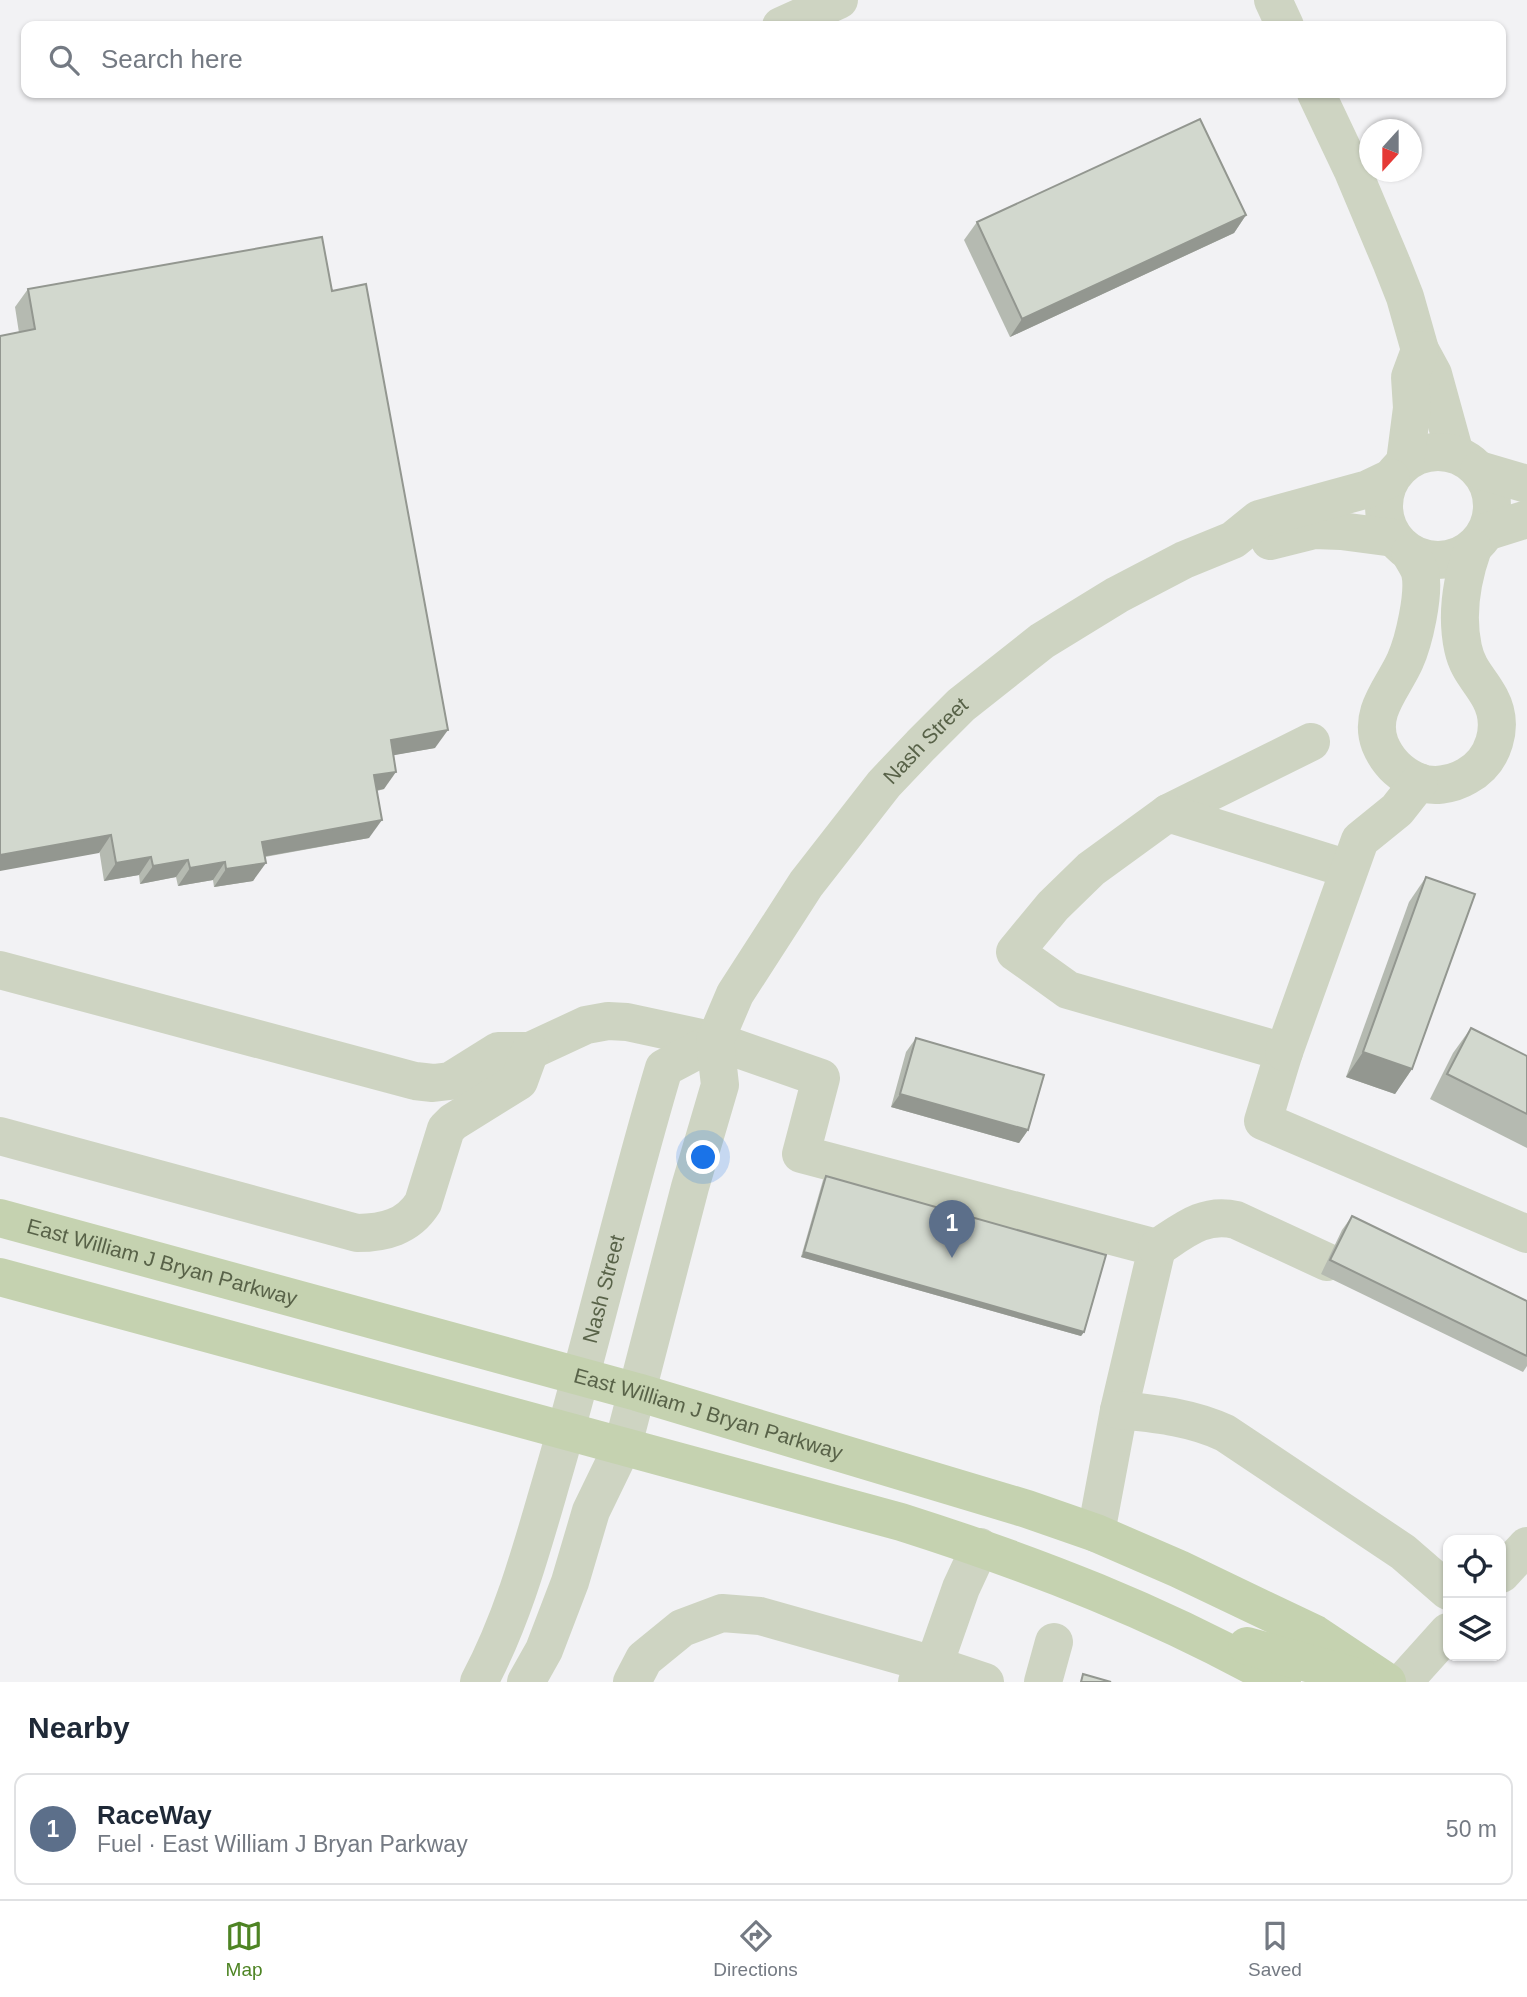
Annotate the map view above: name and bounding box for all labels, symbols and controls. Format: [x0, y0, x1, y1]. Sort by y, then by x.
search box [21, 21, 1506, 98]
icon: search [45, 41, 83, 79]
text: Search here [101, 44, 243, 74]
north arrow [1359, 119, 1422, 182]
street label: Nash Street [878, 692, 972, 788]
your location [686, 1140, 720, 1174]
pin: 1 [929, 1200, 975, 1258]
street label: East William J Bryan Parkway [25, 1214, 300, 1310]
street label: Nash Street [578, 1232, 628, 1346]
street label: East William J Bryan Parkway [572, 1363, 846, 1464]
map controls [1443, 1535, 1506, 1661]
button: locate [1443, 1535, 1506, 1598]
button: layers [1443, 1598, 1506, 1661]
text: Nearby [28, 1711, 130, 1744]
text: RaceWay [97, 1800, 212, 1830]
text: 1 [47, 1816, 59, 1842]
text: 50 m [1446, 1816, 1497, 1842]
text: Fuel · East William J Bryan Parkway [97, 1831, 468, 1857]
tab: Map [225, 1917, 263, 1981]
tab: Directions [713, 1917, 798, 1981]
tab: Saved [1248, 1917, 1302, 1981]

